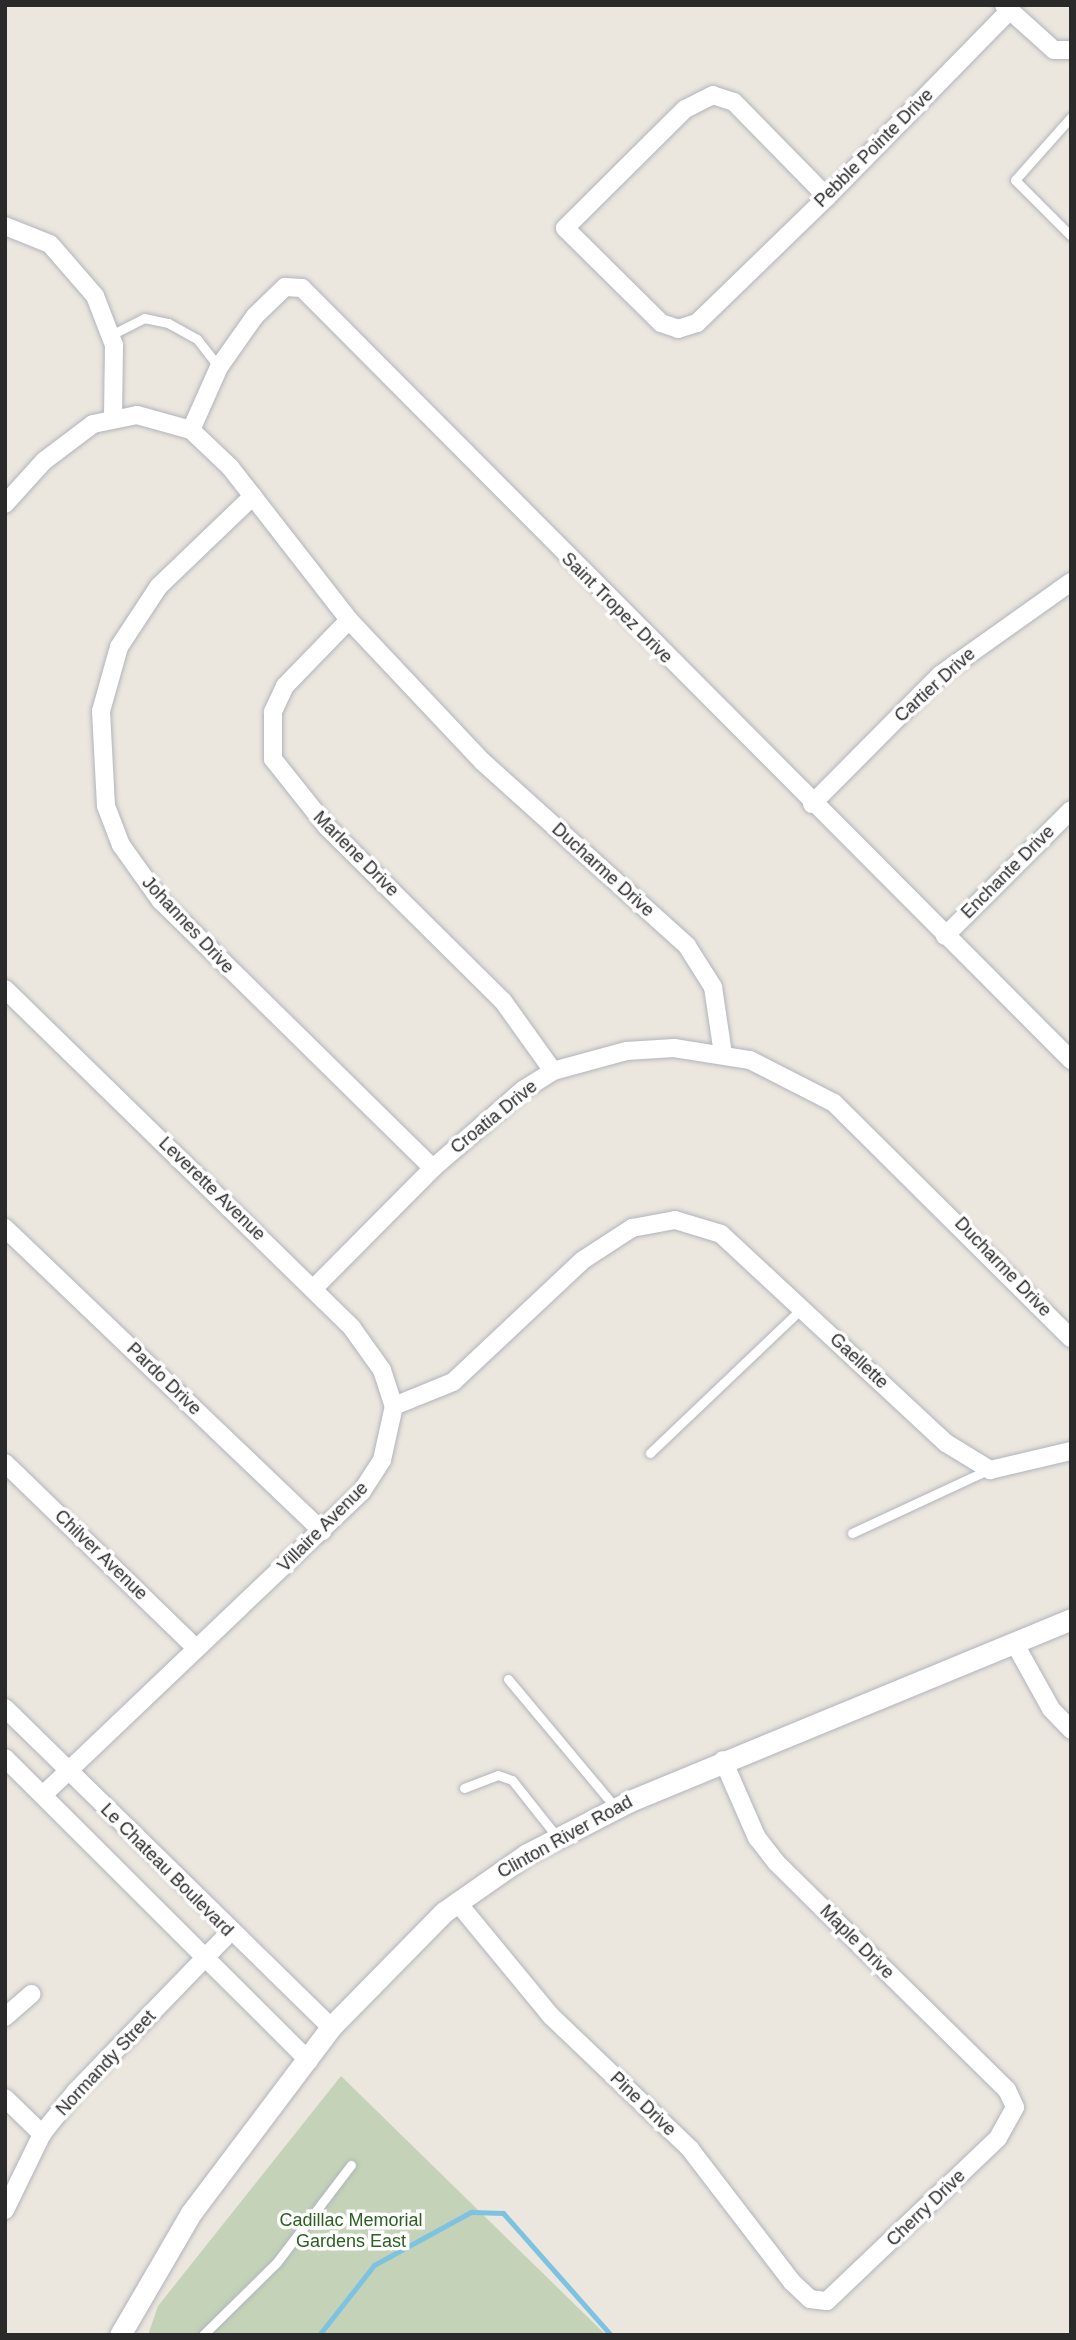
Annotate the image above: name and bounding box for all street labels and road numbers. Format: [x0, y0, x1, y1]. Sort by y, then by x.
street label: Pebble Pointe Drive [810, 84, 938, 212]
street label: Saint Tropez Drive [557, 548, 677, 668]
street label: Cartier Drive [890, 643, 980, 727]
street label: Marlene Drive [309, 807, 403, 901]
street label: Ducharme Drive [547, 818, 659, 922]
street label: Enchante Drive [957, 821, 1059, 923]
street label: Johannes Drive [137, 872, 239, 978]
street label: Croatia Drive [446, 1076, 542, 1158]
street label: Leverette Avenue [154, 1132, 270, 1246]
street label: Ducharme Drive [950, 1213, 1056, 1321]
street label: Gaellette [825, 1329, 893, 1393]
street label: Pardo Drive [122, 1338, 206, 1420]
street label: Villaire Avenue [273, 1477, 373, 1577]
street label: Chilver Avenue [50, 1505, 152, 1605]
street label: Clinton River Road [494, 1791, 636, 1883]
street label: Le Chateau Boulevard [96, 1799, 238, 1941]
street label: Maple Drive [815, 1900, 899, 1984]
street label: Normandy Street [52, 2006, 160, 2120]
street label: Pine Drive [606, 2067, 680, 2141]
street label: Cherry Drive [882, 2165, 970, 2251]

